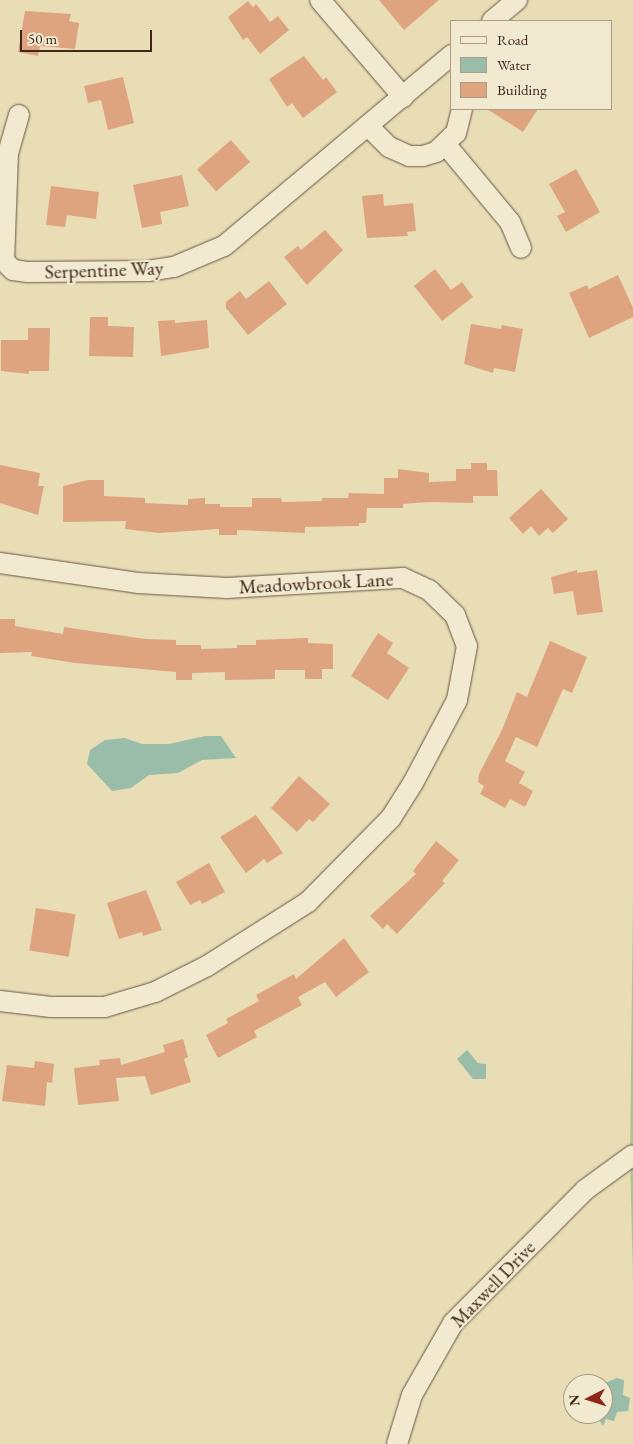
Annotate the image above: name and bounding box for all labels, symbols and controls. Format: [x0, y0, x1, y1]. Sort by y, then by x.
scale bar [22, 20, 155, 52]
legend [450, 20, 613, 110]
text: 50 m [28, 29, 57, 48]
text: Road [497, 30, 528, 49]
text: Water [497, 55, 531, 74]
text: Building [497, 80, 547, 99]
street label: Serpentine Way [44, 256, 164, 284]
street label: Meadowbrook Lane [238, 567, 394, 599]
street label: Maxwell Drive [446, 1236, 540, 1332]
north arrow [563, 1374, 613, 1424]
text: N [565, 1394, 584, 1407]

